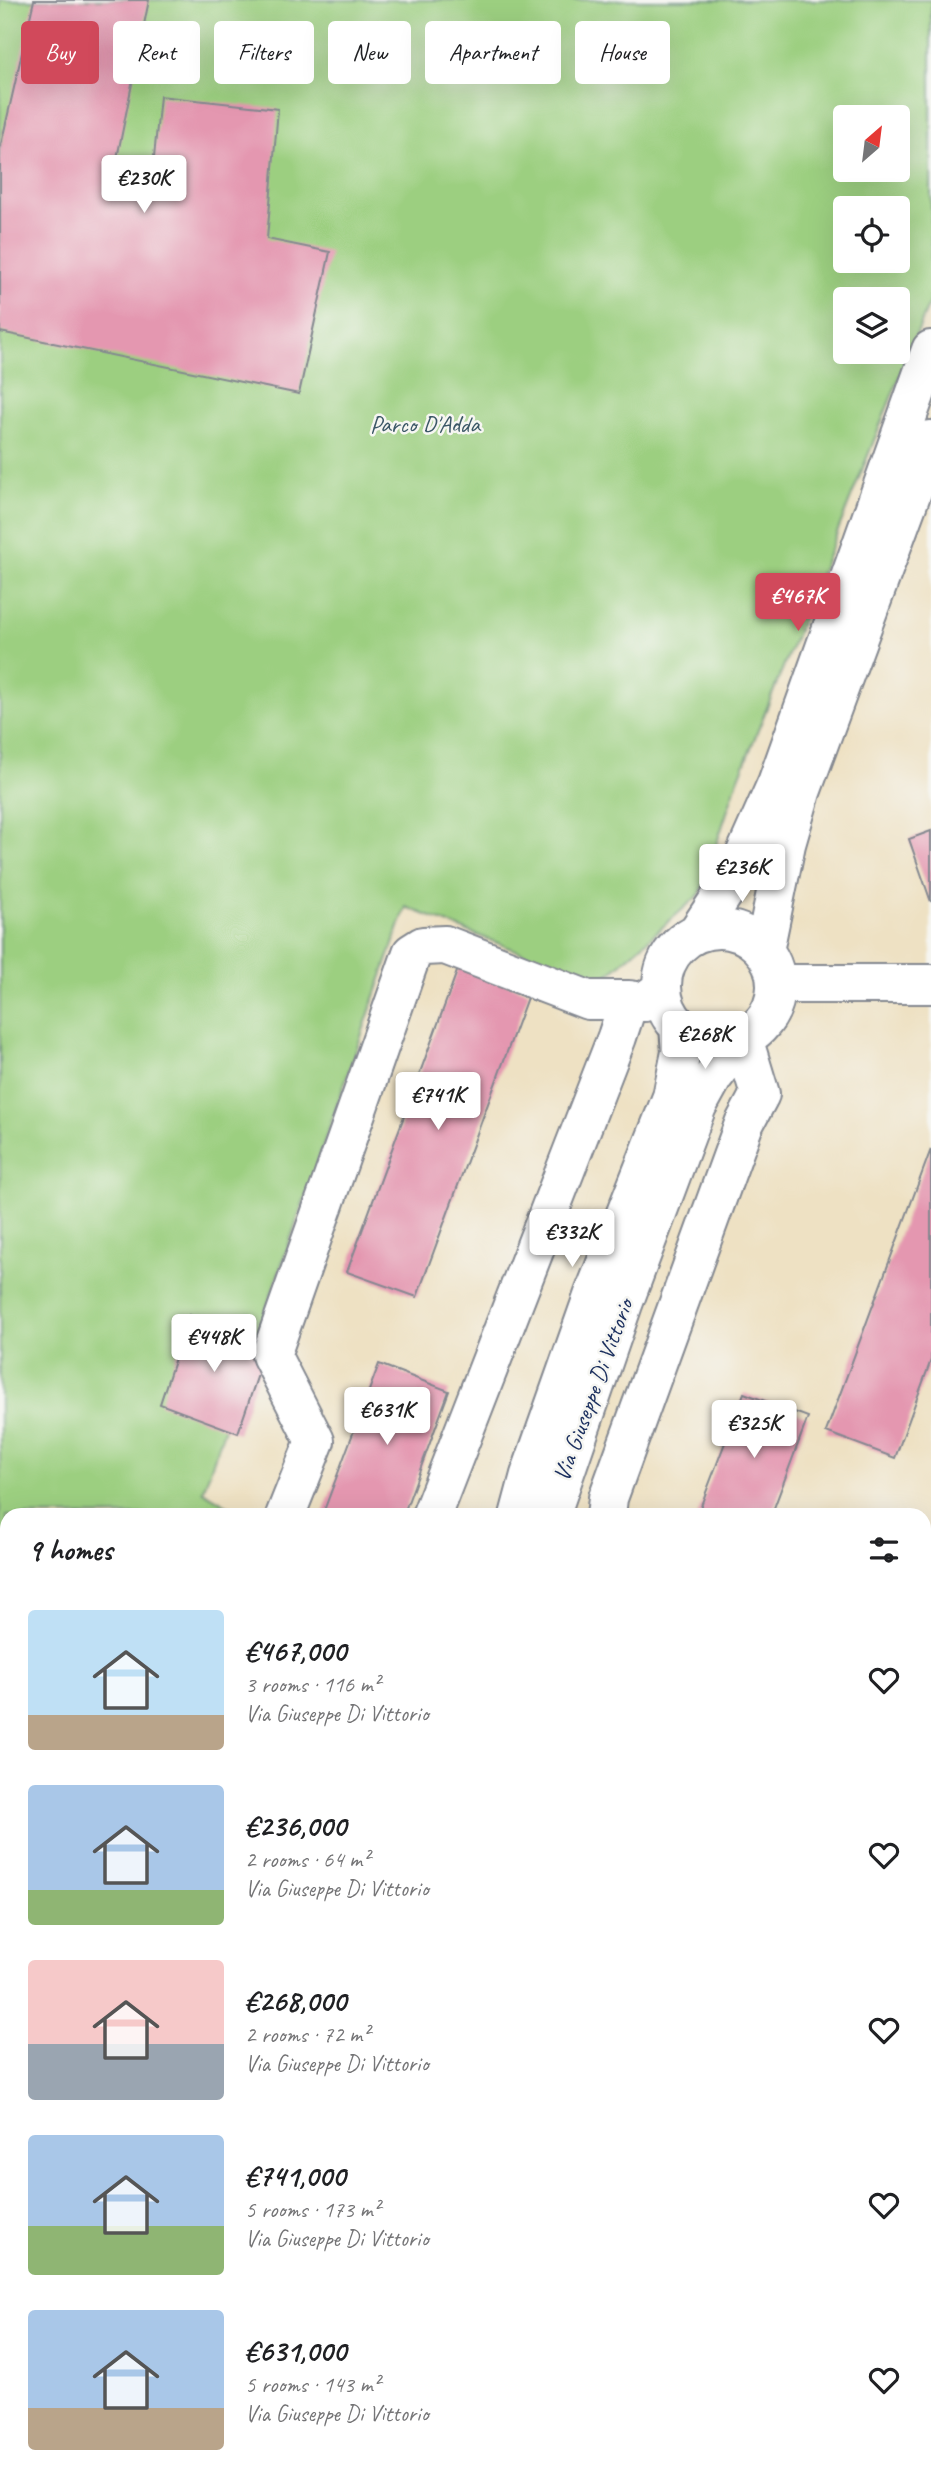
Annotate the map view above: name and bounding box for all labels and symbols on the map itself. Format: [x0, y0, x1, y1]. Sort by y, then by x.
north arrow [833, 105, 910, 182]
pin: €230K [95, 156, 193, 215]
park label: Parco D'Adda [370, 409, 482, 439]
pin: €467K [749, 574, 847, 633]
pin: €236K [693, 844, 791, 904]
pin: €268K [656, 1012, 754, 1071]
pin: €741K [389, 1072, 487, 1132]
pin: €332K [523, 1210, 621, 1269]
street label: Via Giuseppe Di Vittorio [546, 1293, 641, 1485]
pin: €448K [165, 1314, 263, 1374]
pin: €631K [338, 1388, 436, 1447]
pin: €325K [705, 1400, 803, 1460]

